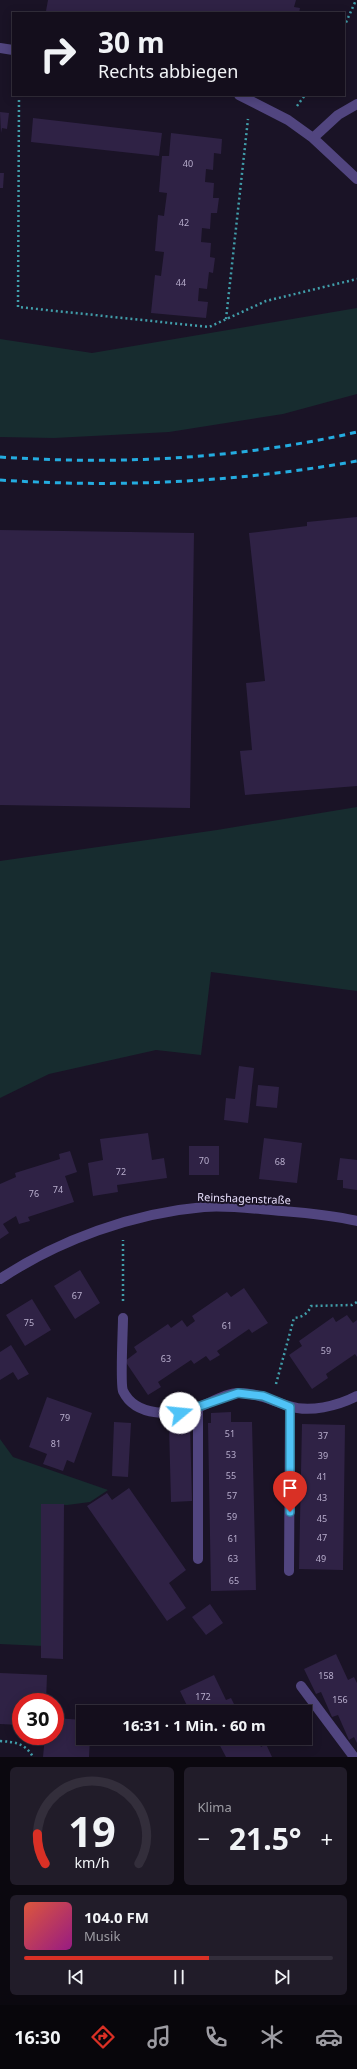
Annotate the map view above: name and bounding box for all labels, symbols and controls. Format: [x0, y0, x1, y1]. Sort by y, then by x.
text: 30 m [98, 23, 165, 61]
icon: right [32, 28, 84, 80]
text: Rechts abbiegen [98, 59, 238, 83]
house number: 40 [183, 157, 193, 170]
house number: 42 [179, 216, 189, 229]
house number: 44 [176, 276, 186, 289]
house number: 70 [199, 1154, 209, 1167]
house number: 68 [275, 1155, 285, 1168]
house number: 72 [116, 1165, 126, 1178]
house number: 74 [53, 1183, 63, 1196]
house number: 76 [29, 1187, 39, 1200]
street label: Reinshagenstraße [197, 1189, 291, 1207]
house number: 67 [72, 1289, 82, 1302]
house number: 75 [24, 1316, 34, 1329]
house number: 61 [222, 1319, 232, 1332]
house number: 59 [321, 1344, 331, 1357]
house number: 63 [161, 1352, 171, 1365]
position arrow [159, 1392, 201, 1434]
house number: 79 [60, 1411, 70, 1424]
house number: 51 [225, 1427, 235, 1440]
house number: 37 [318, 1429, 328, 1442]
house number: 81 [51, 1437, 61, 1450]
house number: 53 [226, 1448, 236, 1461]
house number: 39 [318, 1449, 328, 1462]
house number: 55 [226, 1469, 236, 1482]
house number: 41 [317, 1470, 327, 1483]
pin [273, 1471, 307, 1512]
icon: arrive [279, 1477, 301, 1499]
house number: 57 [227, 1489, 237, 1502]
house number: 43 [317, 1491, 327, 1504]
house number: 59 [227, 1510, 237, 1523]
house number: 45 [317, 1512, 327, 1525]
house number: 47 [317, 1531, 327, 1544]
house number: 61 [228, 1532, 238, 1545]
house number: 63 [228, 1552, 238, 1565]
house number: 49 [316, 1552, 326, 1565]
house number: 65 [229, 1574, 239, 1587]
house number: 158 [318, 1669, 334, 1682]
house number: 172 [195, 1690, 211, 1703]
speed limit sign: 30 [12, 1693, 64, 1745]
house number: 156 [332, 1693, 348, 1706]
text: 16:31 · 1 Min. · 60 m [122, 1715, 266, 1735]
text: Klima [198, 1798, 232, 1816]
text: 19 [68, 1803, 116, 1859]
text: 21.5° [229, 1818, 302, 1859]
text: − [198, 1823, 210, 1853]
text: + [320, 1823, 333, 1853]
text: km/h [74, 1853, 109, 1872]
text: 104.0 FM [84, 1907, 149, 1927]
text: Musik [84, 1927, 120, 1945]
icon: previous [65, 1966, 87, 1988]
icon: pause [168, 1966, 190, 1988]
icon: next [271, 1966, 293, 1988]
icon: directions [89, 2023, 117, 2051]
icon: music [145, 2023, 173, 2051]
icon: phone [202, 2023, 230, 2051]
icon: climate [258, 2023, 286, 2051]
icon: car [315, 2023, 343, 2051]
text: 16:30 [14, 2025, 60, 2049]

